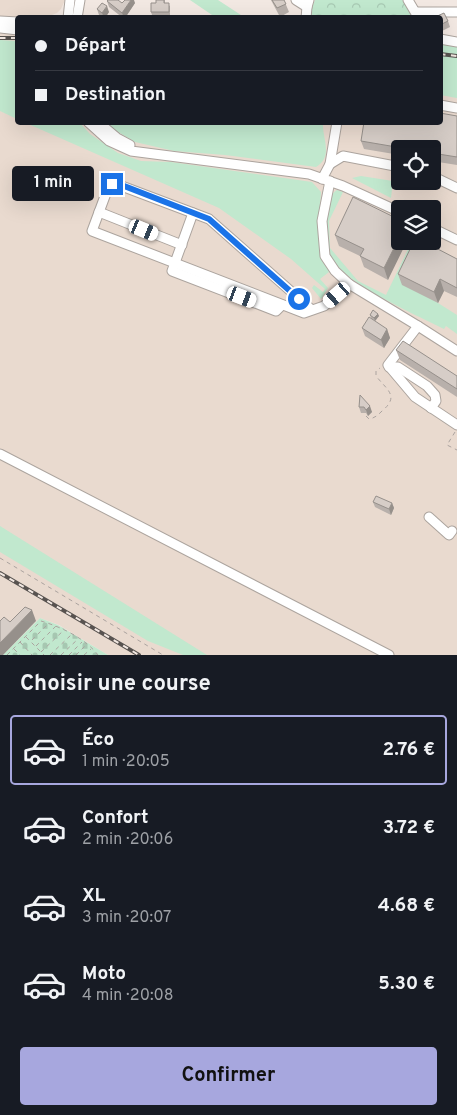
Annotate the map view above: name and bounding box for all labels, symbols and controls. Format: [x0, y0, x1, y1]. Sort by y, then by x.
text: Départ [65, 34, 126, 58]
text: Destination [65, 83, 166, 107]
map controls [391, 140, 441, 250]
button: locate [391, 140, 441, 190]
callout: 1 min [12, 166, 94, 202]
text: 1 min [34, 173, 72, 193]
route end [101, 173, 123, 195]
button: layers [391, 200, 441, 250]
car [127, 217, 160, 243]
car [320, 279, 353, 311]
car [225, 285, 258, 309]
route start [288, 288, 310, 310]
text: Choisir une course [20, 671, 211, 698]
icon: car [22, 728, 67, 773]
text: Éco [82, 728, 114, 752]
text: 2.76 € [383, 738, 435, 762]
text: 1 min · 20:05 [82, 752, 170, 772]
icon: car [22, 806, 67, 851]
text: Confort [82, 806, 148, 830]
text: 3.72 € [383, 816, 435, 840]
text: 2 min · 20:06 [82, 830, 173, 850]
icon: car [22, 884, 67, 929]
text: XL [82, 884, 105, 908]
text: 4.68 € [378, 894, 435, 918]
text: 3 min · 20:07 [82, 908, 171, 928]
icon: car [22, 962, 67, 1007]
text: Moto [82, 962, 126, 986]
text: 5.30 € [378, 972, 435, 996]
text: 4 min · 20:08 [82, 986, 174, 1006]
button: Confirmer [20, 1047, 437, 1105]

